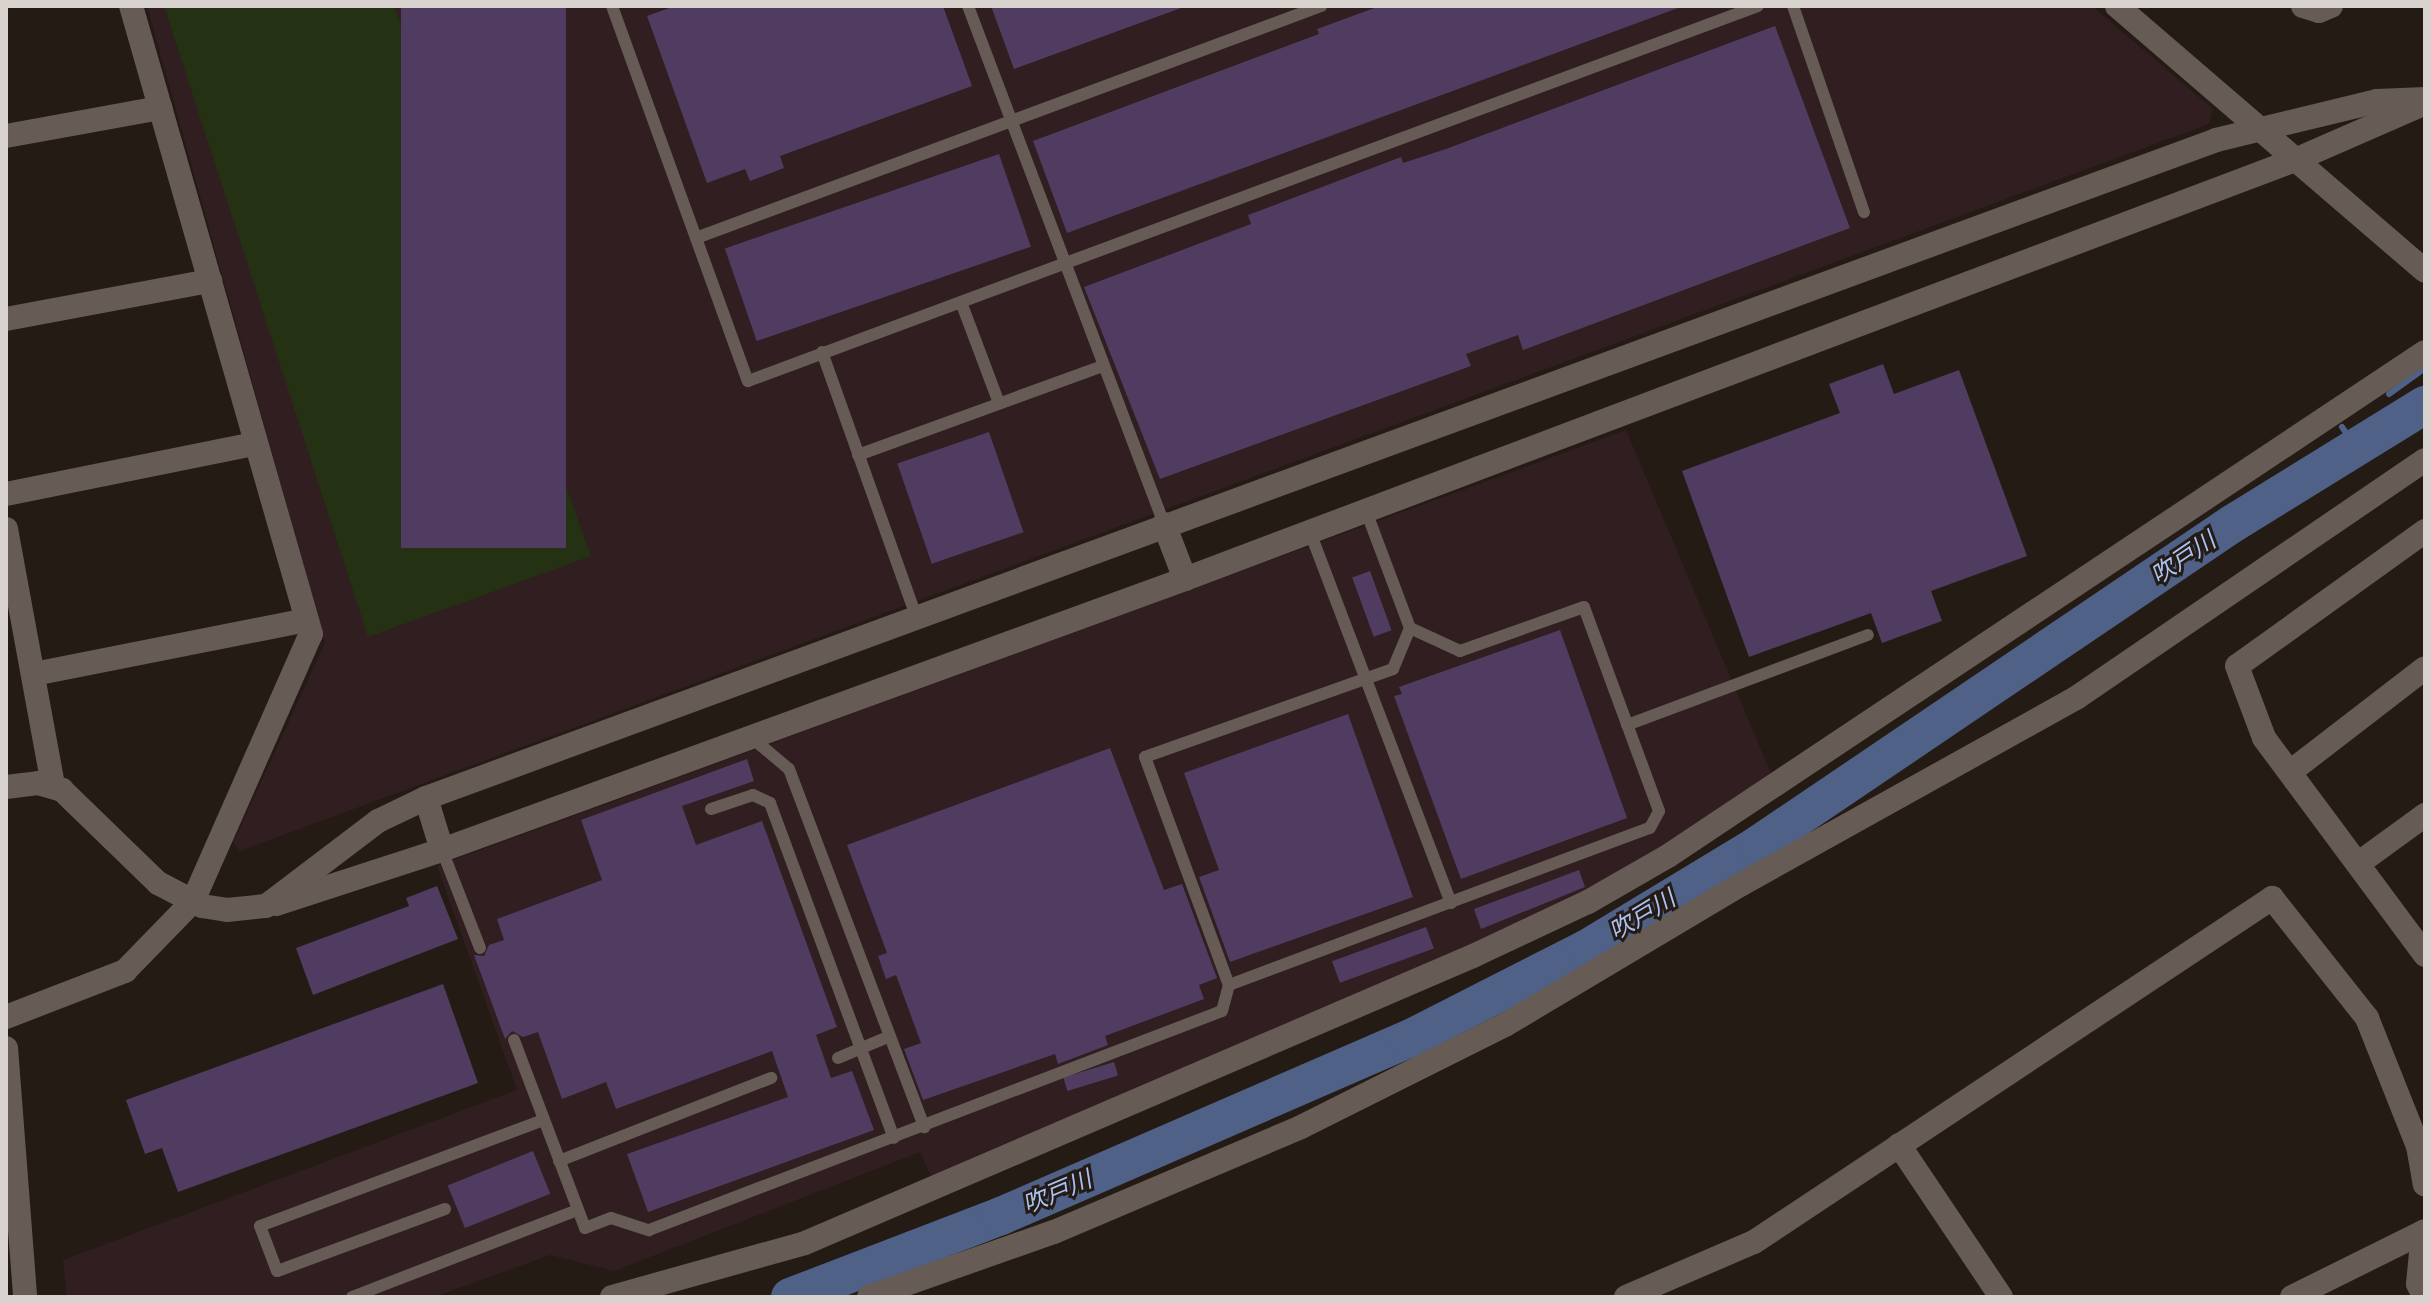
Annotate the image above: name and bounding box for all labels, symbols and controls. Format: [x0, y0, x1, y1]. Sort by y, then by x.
water label: 吹戸川 [2145, 526, 2221, 590]
water label: 吹戸川 [1604, 884, 1680, 946]
water label: 吹戸川 [1018, 1165, 1096, 1219]

